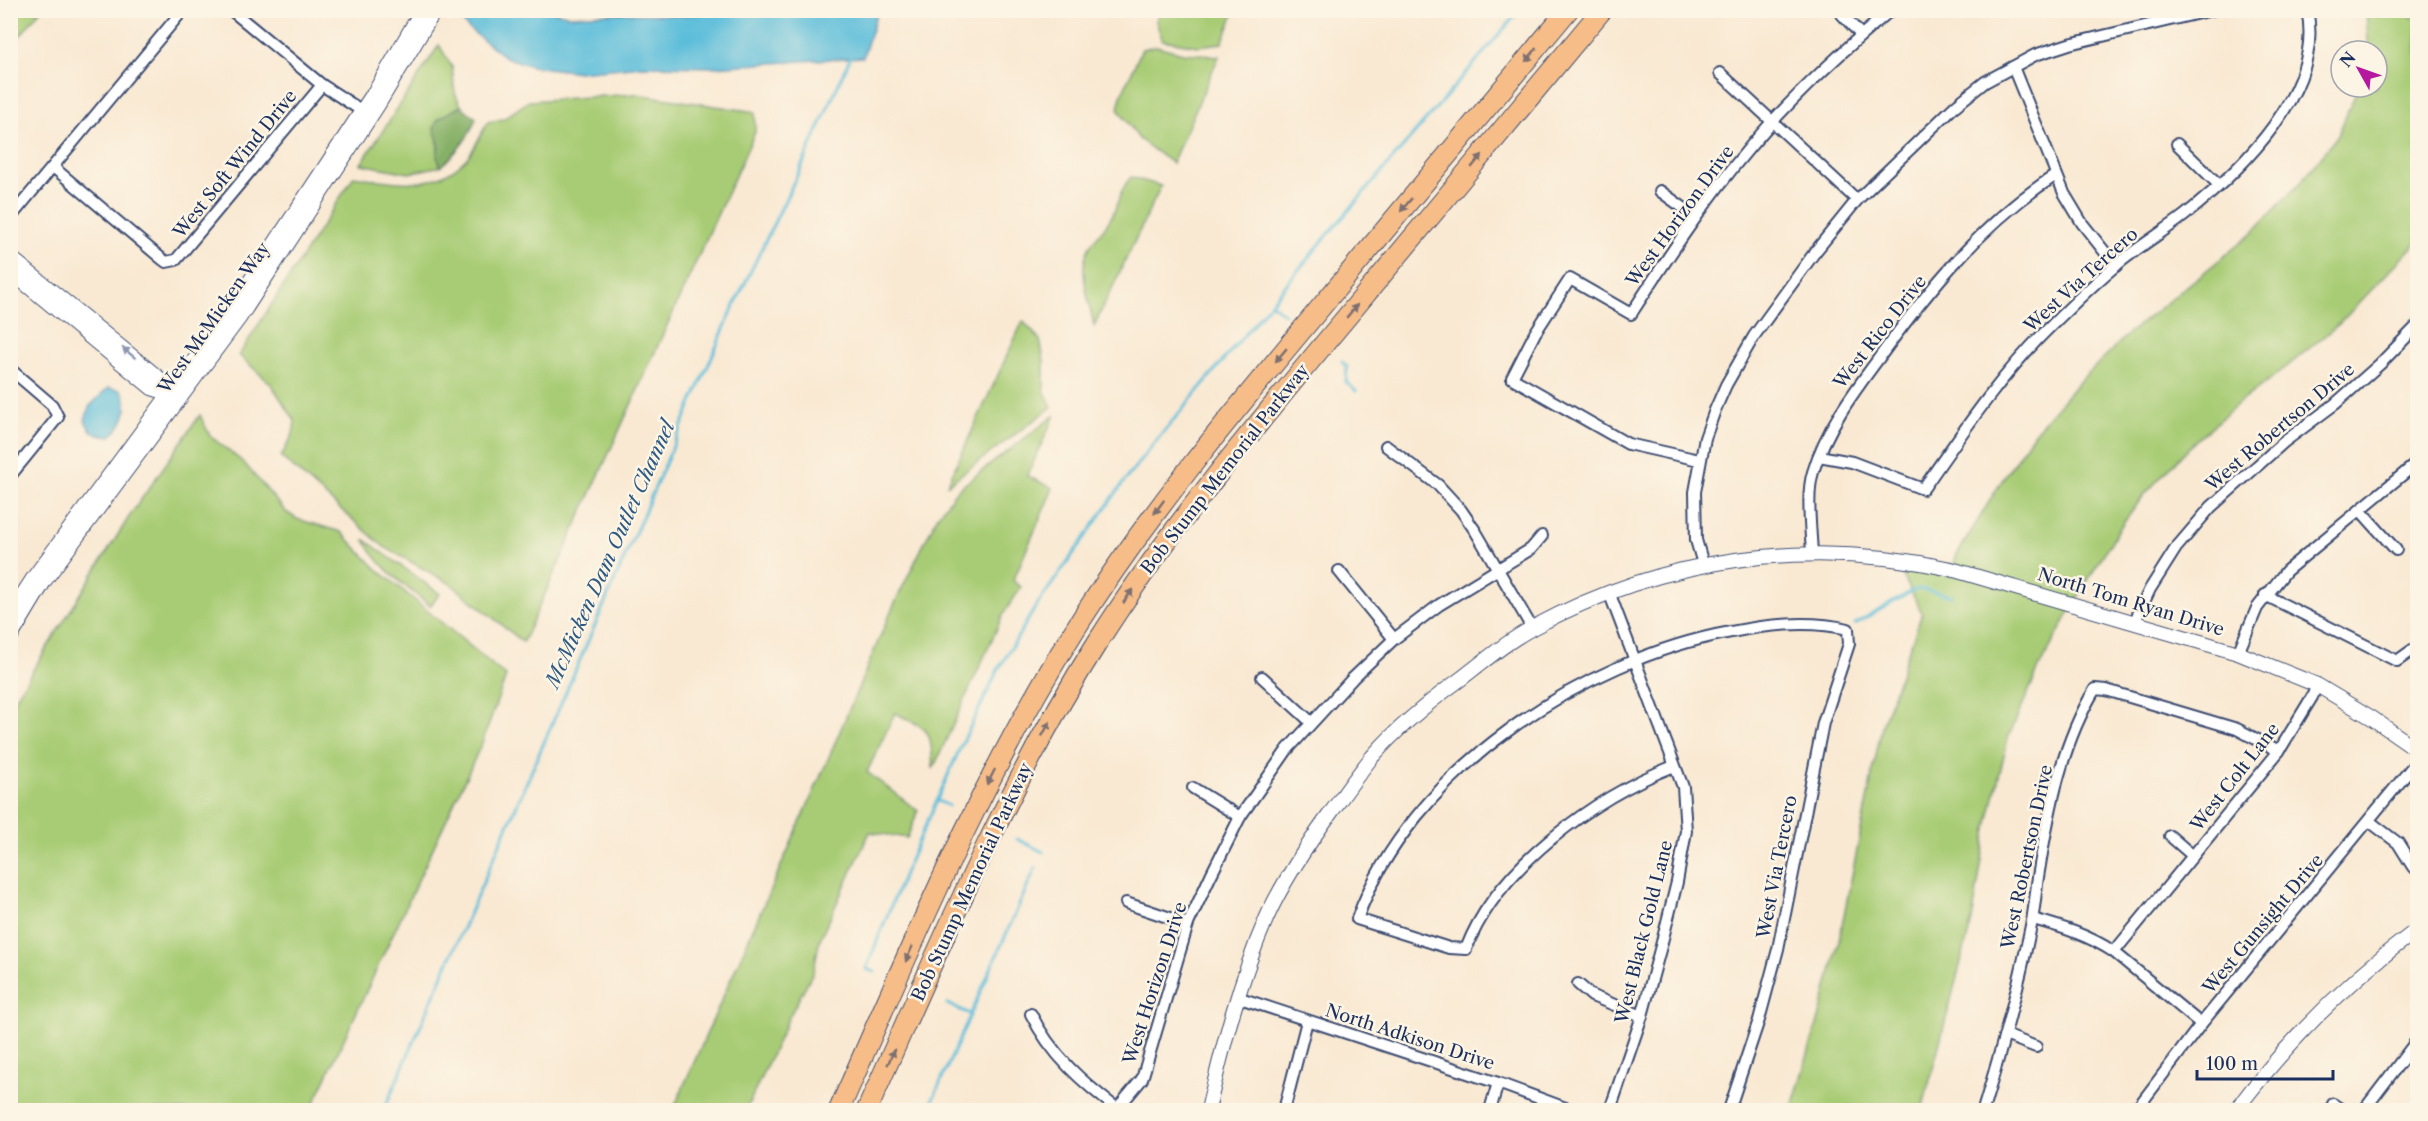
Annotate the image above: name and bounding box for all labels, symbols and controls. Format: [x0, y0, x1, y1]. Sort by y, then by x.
north arrow [2329, 39, 2389, 99]
one-way arrow [1525, 47, 1538, 62]
text: N [2335, 48, 2360, 71]
street label: West Soft Wind Drive [168, 85, 302, 243]
street label: West Horizon Drive [1621, 141, 1739, 292]
one-way arrow [1470, 153, 1483, 169]
one-way arrow [1400, 197, 1413, 212]
street label: West Via Tercero [2019, 223, 2142, 338]
street label: West McMicken Way [153, 237, 275, 399]
street label: West Rico Drive [1828, 271, 1931, 394]
one-way arrow [1345, 304, 1358, 319]
one-way arrow [121, 347, 137, 360]
one-way arrow [1275, 347, 1288, 362]
street label: West Robertson Drive [2200, 358, 2359, 496]
street label: Bob Stump Memorial Parkway [1136, 359, 1314, 578]
water label: McMicken Dam Outlet Channel [539, 414, 681, 693]
one-way arrow [1153, 499, 1165, 514]
street label: North Tom Ryan Drive [2035, 563, 2227, 641]
one-way arrow [1122, 588, 1133, 604]
street label: West Colt Lane [2185, 719, 2284, 836]
one-way arrow [1041, 720, 1051, 737]
street label: Bob Stump Memorial Parkway [907, 758, 1037, 1005]
street label: West Robertson Drive [1997, 763, 2057, 952]
one-way arrow [986, 769, 996, 786]
street label: West Via Tercero [1752, 793, 1802, 942]
street label: West Black Gold Lane [1610, 838, 1677, 1027]
street label: West Gunsight Drive [2197, 850, 2328, 999]
street label: West Horizon Drive [1118, 899, 1192, 1068]
one-way arrow [904, 945, 914, 963]
street label: North Adkison Drive [1323, 999, 1497, 1075]
scale bar [2197, 1043, 2334, 1081]
one-way arrow [887, 1048, 896, 1066]
text: 100 m [2206, 1053, 2258, 1075]

